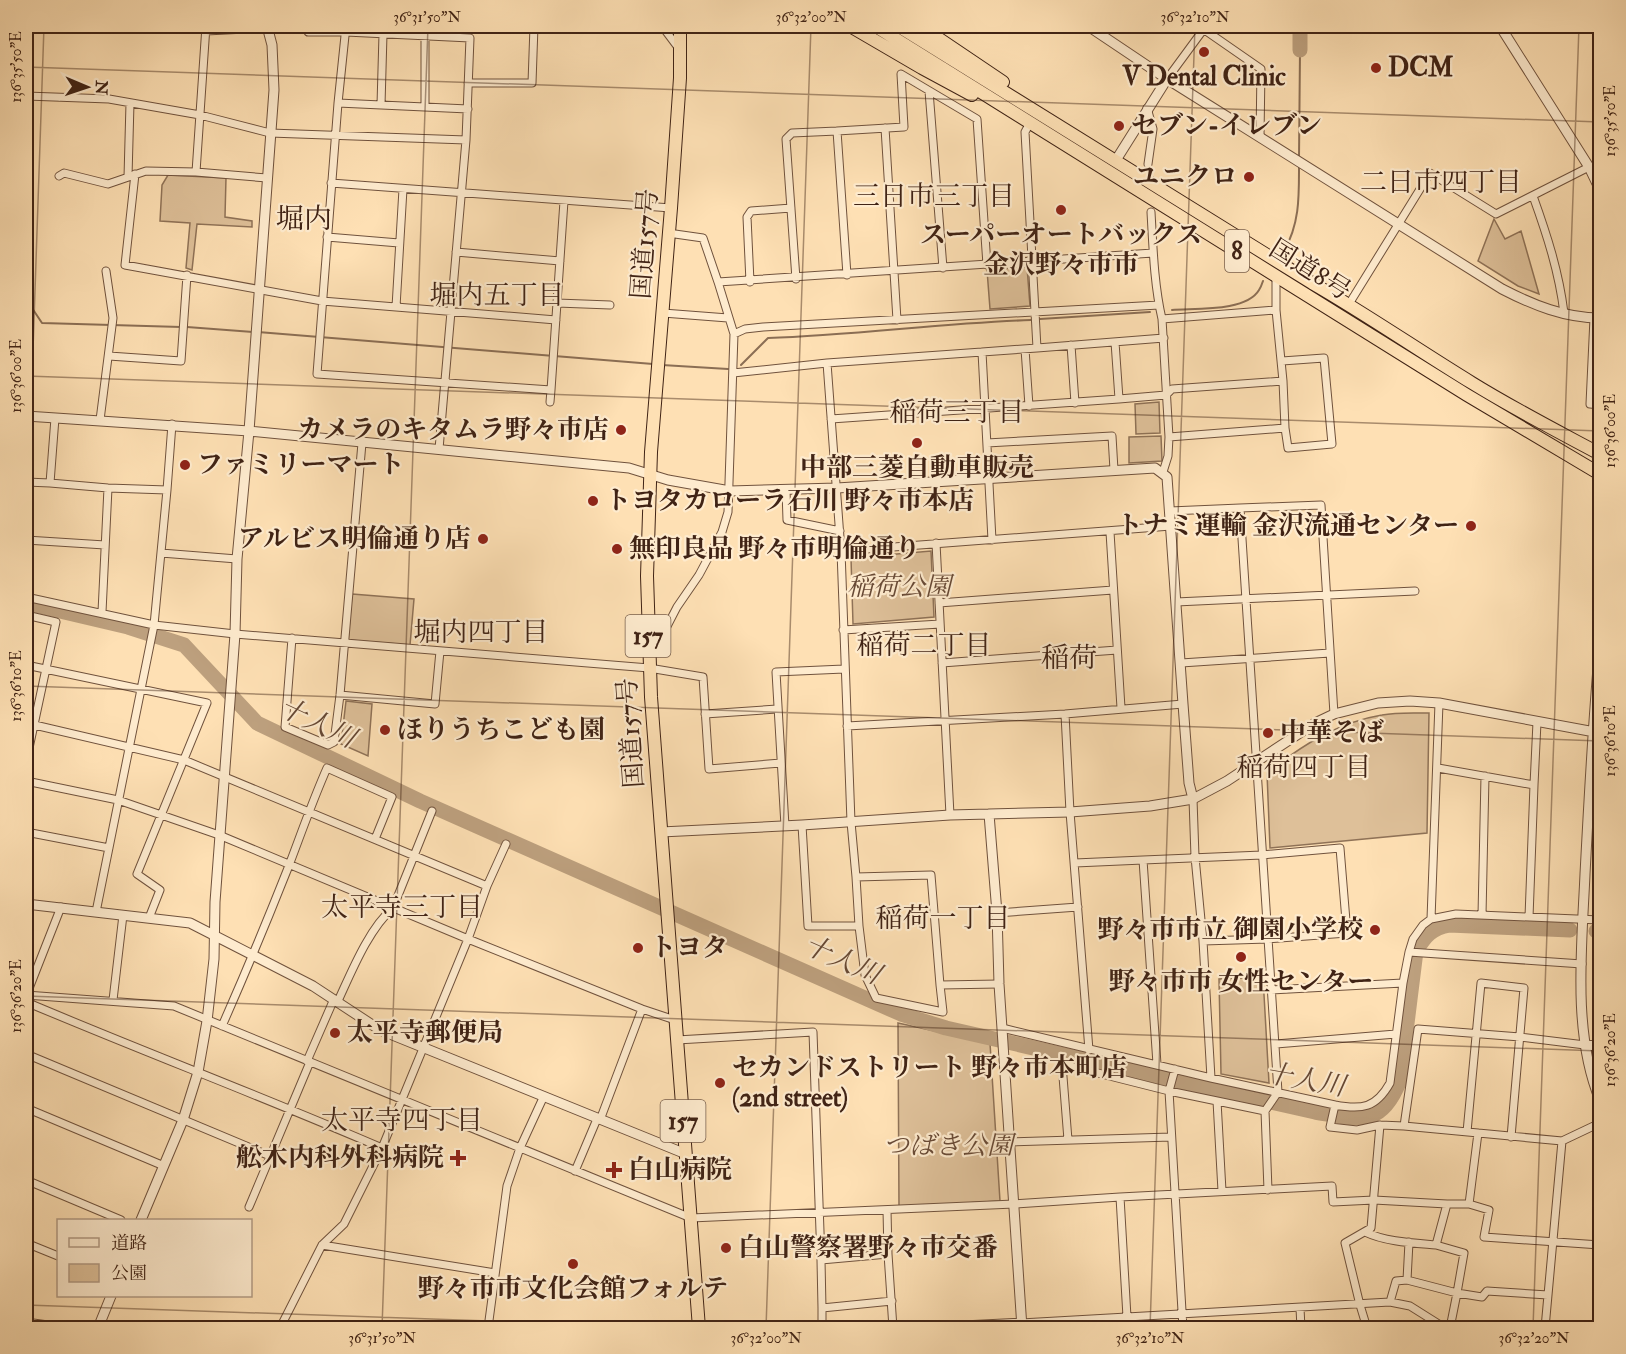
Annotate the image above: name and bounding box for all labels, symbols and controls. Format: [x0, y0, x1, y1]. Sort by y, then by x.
text: 36°31'50"N [393, 8, 461, 27]
text: 36°32'00"N [775, 8, 847, 27]
text: 36°32'10"N [1161, 8, 1230, 27]
text: 136°35'50"E [7, 31, 26, 103]
marker: V Dental Clinic [1197, 45, 1211, 59]
place label: DCM [1388, 52, 1453, 84]
north arrow [57, 57, 117, 117]
place label: V Dental Clinic [1121, 61, 1286, 93]
marker: DCM [1369, 61, 1383, 75]
text: N [91, 79, 111, 96]
text: 136°35'50"E [1601, 85, 1620, 157]
place label: セブン-イレブン [1131, 110, 1322, 142]
marker: セブン-イレブン [1112, 119, 1126, 133]
place label: ユニクロ [1133, 161, 1237, 193]
district label: 二日市四丁目 [1360, 166, 1522, 199]
marker: ユニクロ [1242, 170, 1256, 184]
district label: 三日市三丁目 [853, 180, 1015, 213]
street label: 国道157号 [625, 188, 665, 300]
district label: 堀内 [276, 202, 332, 237]
marker: スーパーオートバックス 金沢野々市市 [1054, 203, 1068, 217]
place label: スーパーオートバックス 金沢野々市市 [920, 219, 1202, 281]
road number: 8 [1225, 230, 1249, 272]
street label: 国道8号 [1263, 233, 1357, 307]
district label: 堀内五丁目 [430, 279, 565, 312]
text: 136°36'00"E [7, 339, 26, 413]
text: 136°36'00"E [1601, 394, 1620, 468]
district label: 稲荷三丁目 [890, 396, 1025, 429]
place label: カメラのキタムラ野々市店 [297, 414, 609, 446]
marker: カメラのキタムラ野々市店 [614, 423, 628, 437]
marker: 中部三菱自動車販売 [910, 436, 924, 450]
place label: ファミリーマート [197, 449, 404, 481]
place label: 中部三菱自動車販売 [800, 452, 1034, 484]
marker: ファミリーマート [178, 458, 192, 472]
place label: トヨタカローラ石川 野々市本店 [605, 485, 974, 517]
marker: トヨタカローラ石川 野々市本店 [586, 494, 600, 508]
place label: トナミ運輸 金沢流通センター [1117, 510, 1459, 542]
marker: トナミ運輸 金沢流通センター [1464, 519, 1478, 533]
place label: アルビス明倫通り店 [238, 523, 471, 555]
marker: アルビス明倫通り店 [476, 532, 490, 546]
place label: 無印良品 野々市明倫通り [629, 533, 920, 565]
marker: 無印良品 野々市明倫通り [610, 542, 624, 556]
park label: 稲荷公園 [847, 571, 955, 603]
road number: 157 [626, 615, 670, 657]
district label: 堀内四丁目 [414, 616, 549, 649]
district label: 稲荷二丁目 [857, 629, 992, 662]
district label: 稲荷 [1041, 641, 1097, 676]
text: 136°36'10"E [7, 650, 26, 722]
street label: 国道157号 [611, 677, 651, 789]
water label: 十人川 [273, 691, 363, 756]
text: 136°36'10"E [1601, 705, 1620, 777]
place label: ほりうちこども園 [397, 714, 605, 746]
place label: 中華そば [1280, 717, 1384, 749]
marker: ほりうちこども園 [378, 723, 392, 737]
marker: 中華そば [1261, 726, 1275, 740]
district label: 稲荷四丁目 [1237, 751, 1372, 784]
district label: 太平寺三丁目 [321, 891, 483, 924]
district label: 稲荷一丁目 [876, 902, 1011, 935]
place label: 野々市市立 御園小学校 [1098, 914, 1363, 946]
marker: 野々市市立 御園小学校 [1368, 923, 1382, 937]
water label: 十人川 [798, 928, 888, 993]
place label: トヨタ [650, 932, 728, 964]
marker: トヨタ [631, 941, 645, 955]
marker: 野々市市 女性センター [1234, 950, 1248, 964]
text: 136°36'20"E [7, 959, 26, 1033]
place label: 野々市市 女性センター [1109, 966, 1373, 998]
text: 136°36'20"E [1601, 1013, 1620, 1087]
place label: 太平寺郵便局 [347, 1017, 503, 1049]
marker: 太平寺郵便局 [328, 1026, 342, 1040]
place label: セカンドストリート 野々市本町店 (2nd street) [732, 1052, 1127, 1114]
water label: 十人川 [1262, 1057, 1351, 1104]
marker: セカンドストリート 野々市本町店 (2nd street) [713, 1076, 727, 1090]
road number: 157 [660, 1100, 706, 1142]
district label: 太平寺四丁目 [321, 1104, 483, 1137]
park label: つばき公園 [883, 1130, 1017, 1162]
place label: 舩木内科外科病院 [236, 1142, 444, 1174]
marker: 舩木内科外科病院 [449, 1149, 467, 1167]
place label: 白山病院 [628, 1154, 732, 1186]
marker: 白山病院 [605, 1161, 623, 1179]
legend [57, 1219, 252, 1297]
text: 道路 [111, 1232, 147, 1255]
place label: 白山警察署野々市交番 [738, 1232, 998, 1264]
marker: 白山警察署野々市交番 [719, 1241, 733, 1255]
marker: 野々市市文化会館フォルテ [566, 1257, 580, 1271]
text: 公園 [111, 1262, 147, 1285]
place label: 野々市市文化会館フォルテ [418, 1273, 728, 1305]
text: 36°31'50"N [348, 1329, 416, 1348]
text: 36°32'00"N [730, 1329, 802, 1348]
text: 36°32'10"N [1116, 1329, 1185, 1348]
text: 36°32'20"N [1498, 1329, 1570, 1348]

